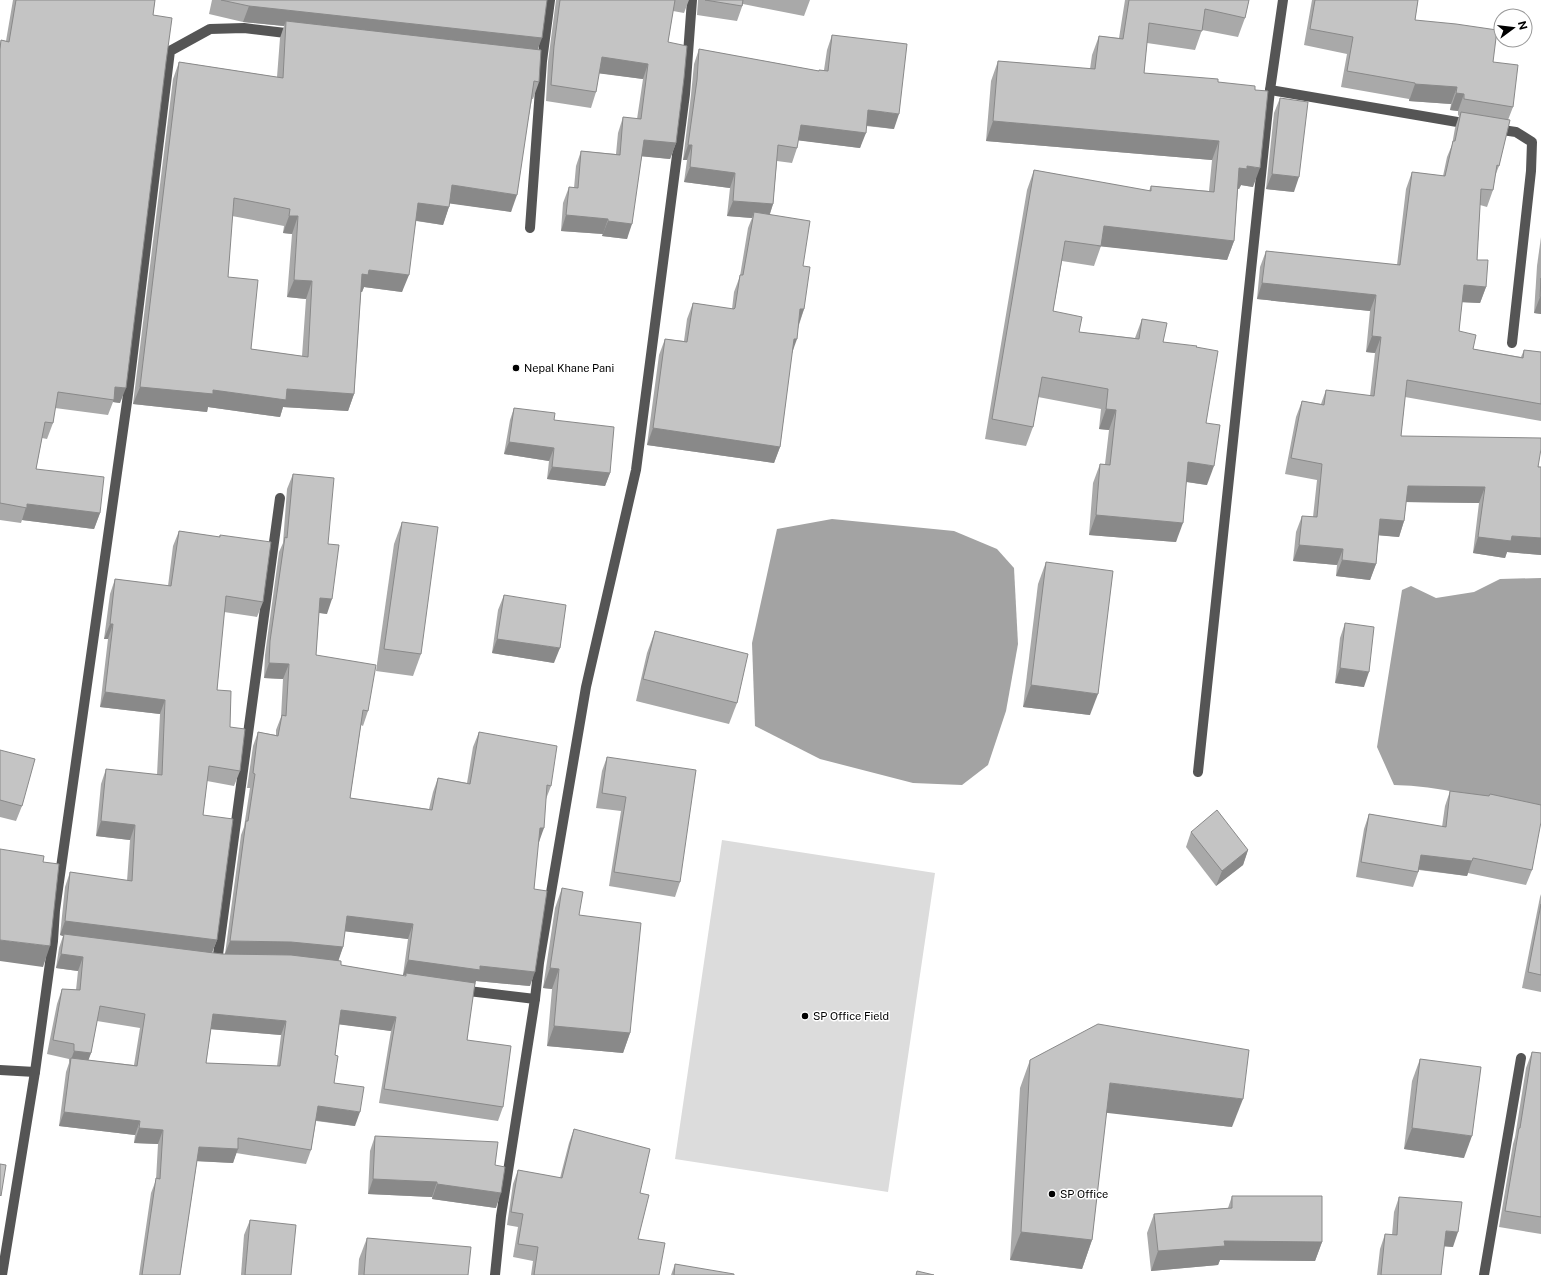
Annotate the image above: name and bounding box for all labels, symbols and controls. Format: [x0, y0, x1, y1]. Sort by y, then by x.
north arrow [1493, 8, 1533, 48]
text: N [1516, 20, 1530, 31]
place label: Nepal Khane Pani [524, 362, 614, 374]
marker: Nepal Khane Pani [511, 363, 521, 373]
place label: SP Office Field [813, 1010, 889, 1022]
marker: SP Office Field [800, 1011, 810, 1021]
place label: SP Office [1060, 1188, 1108, 1200]
marker: SP Office [1047, 1189, 1057, 1199]

